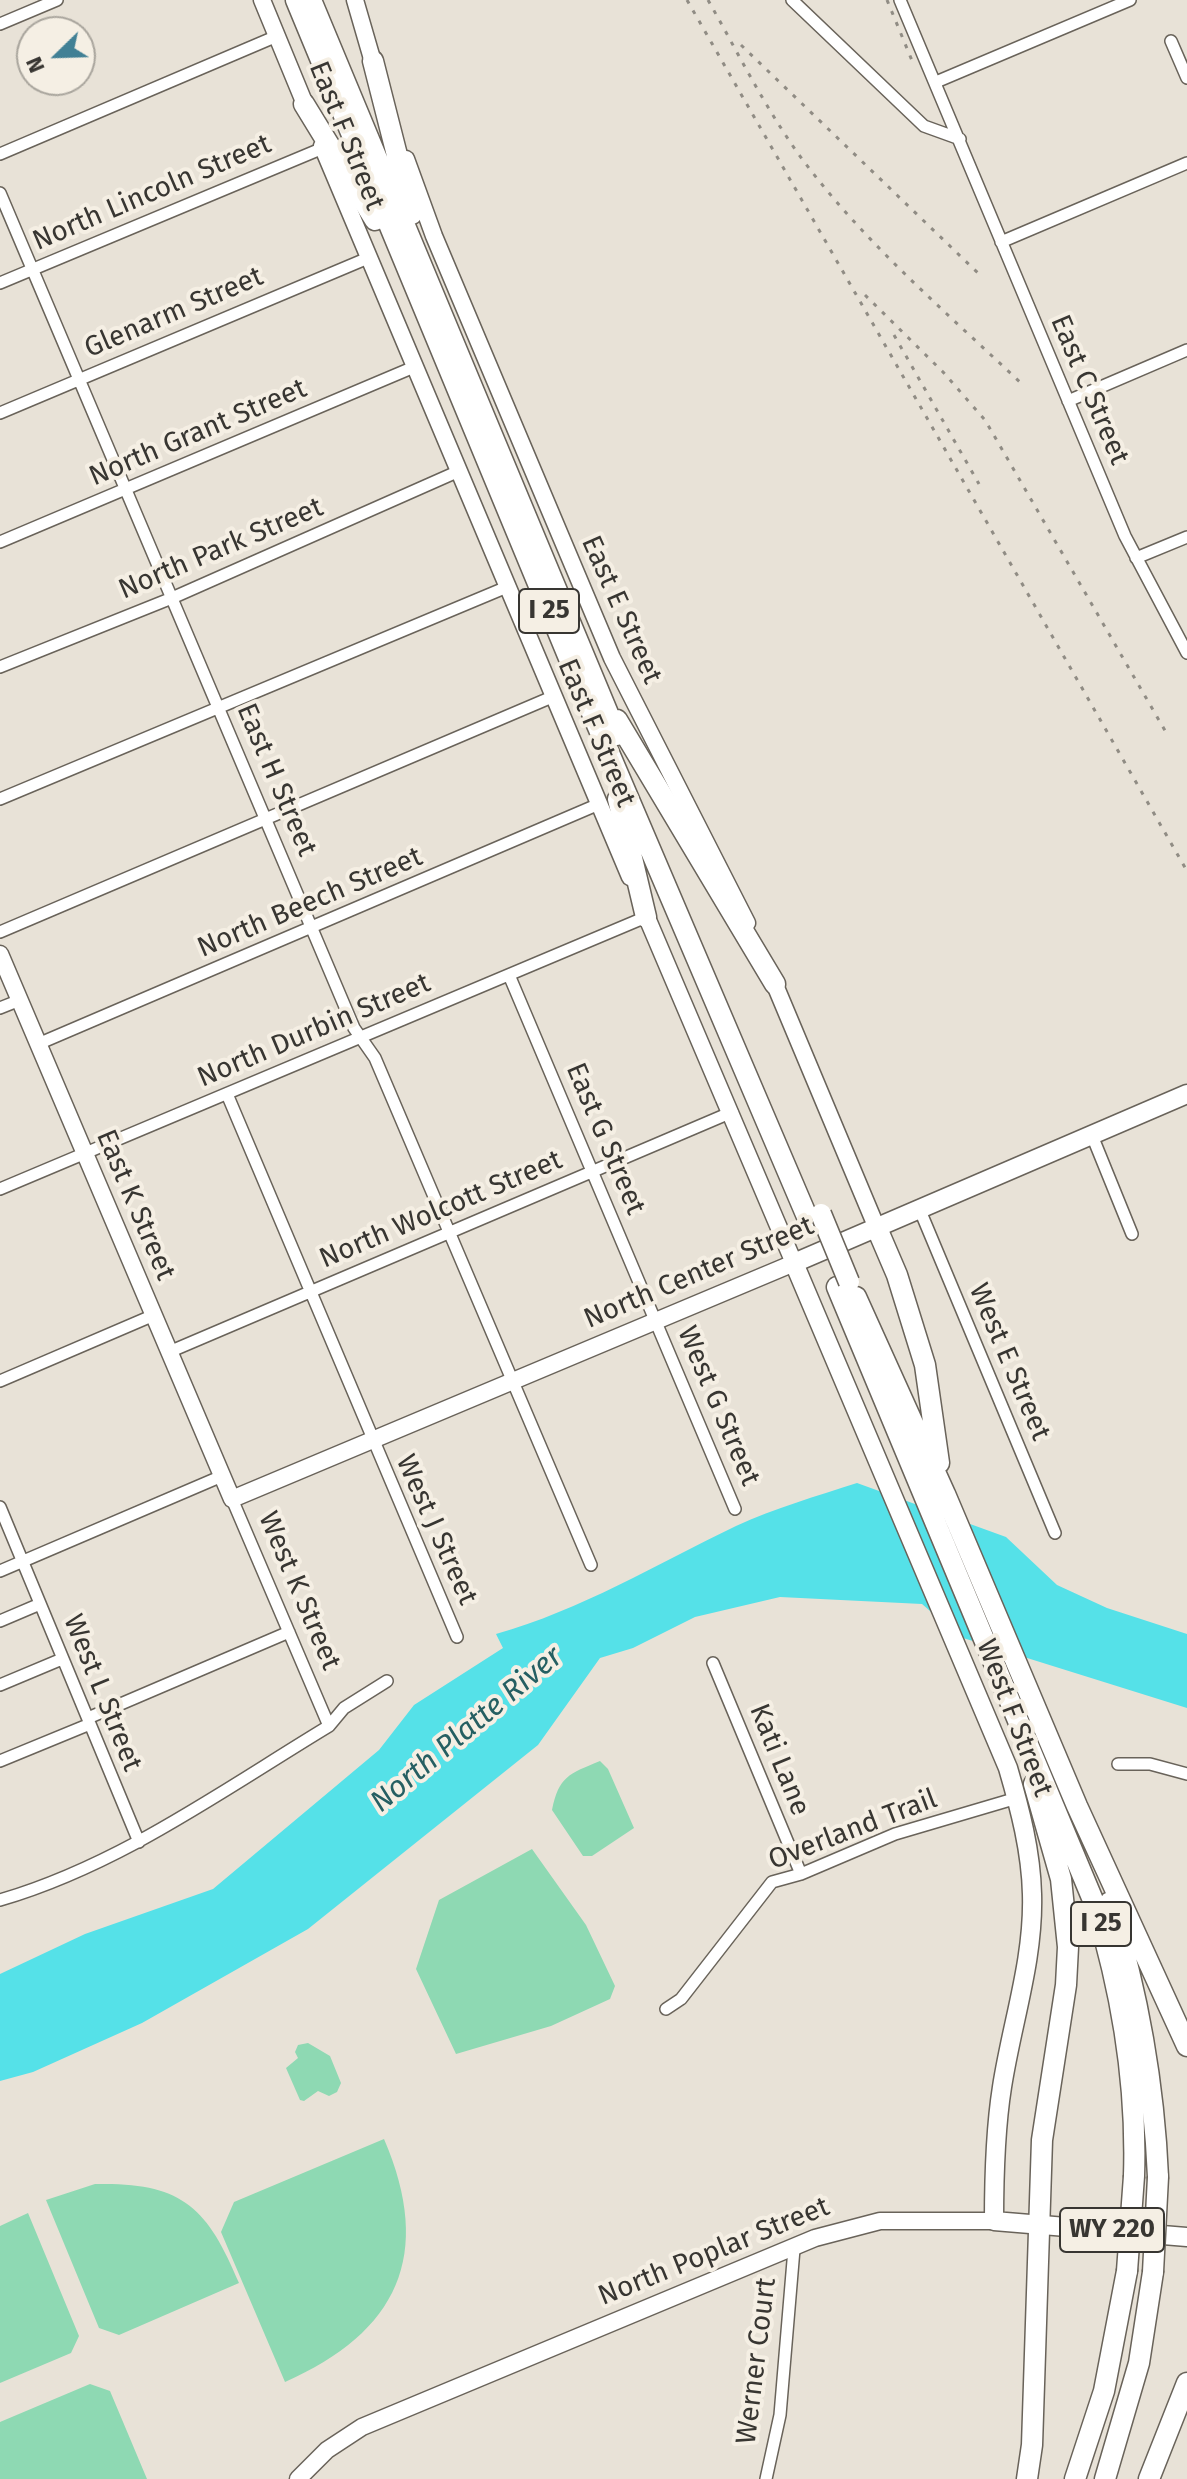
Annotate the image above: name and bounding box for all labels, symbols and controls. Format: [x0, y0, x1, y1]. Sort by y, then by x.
north arrow [16, 16, 96, 96]
text: N [20, 53, 51, 77]
street label: East F Street [301, 57, 391, 215]
street label: North Lincoln Street [28, 128, 276, 258]
street label: Glenarm Street [80, 260, 268, 366]
street label: East C Street [1042, 310, 1136, 470]
street label: North Grant Street [84, 372, 312, 494]
street label: North Park Street [114, 491, 328, 607]
street label: East E Street [573, 531, 669, 689]
road number: I 25 [519, 589, 579, 633]
street label: East F Street [550, 654, 642, 812]
street label: East H Street [229, 699, 323, 861]
street label: North Beech Street [193, 840, 427, 966]
street label: North Durbin Street [193, 967, 435, 1095]
street label: East G Street [558, 1058, 652, 1220]
street label: East K Street [88, 1125, 182, 1285]
street label: North Wolcott Street [315, 1144, 567, 1276]
street label: North Center Street [579, 1209, 819, 1337]
street label: West E Street [961, 1279, 1057, 1445]
street label: West G Street [669, 1321, 767, 1491]
street label: West J Street [388, 1450, 484, 1610]
street label: West K Street [251, 1507, 347, 1675]
street label: West L Street [55, 1610, 149, 1776]
street label: West F Street [969, 1635, 1059, 1801]
water label: North Platte River [364, 1639, 570, 1821]
street label: Kati Lane [741, 1699, 817, 1821]
street label: Overland Trail [764, 1782, 942, 1878]
road number: I 25 [1071, 1902, 1131, 1946]
street label: North Poplar Street [594, 2190, 834, 2314]
road number: WY 220 [1060, 2208, 1164, 2252]
street label: Werner Court [730, 2276, 784, 2446]

